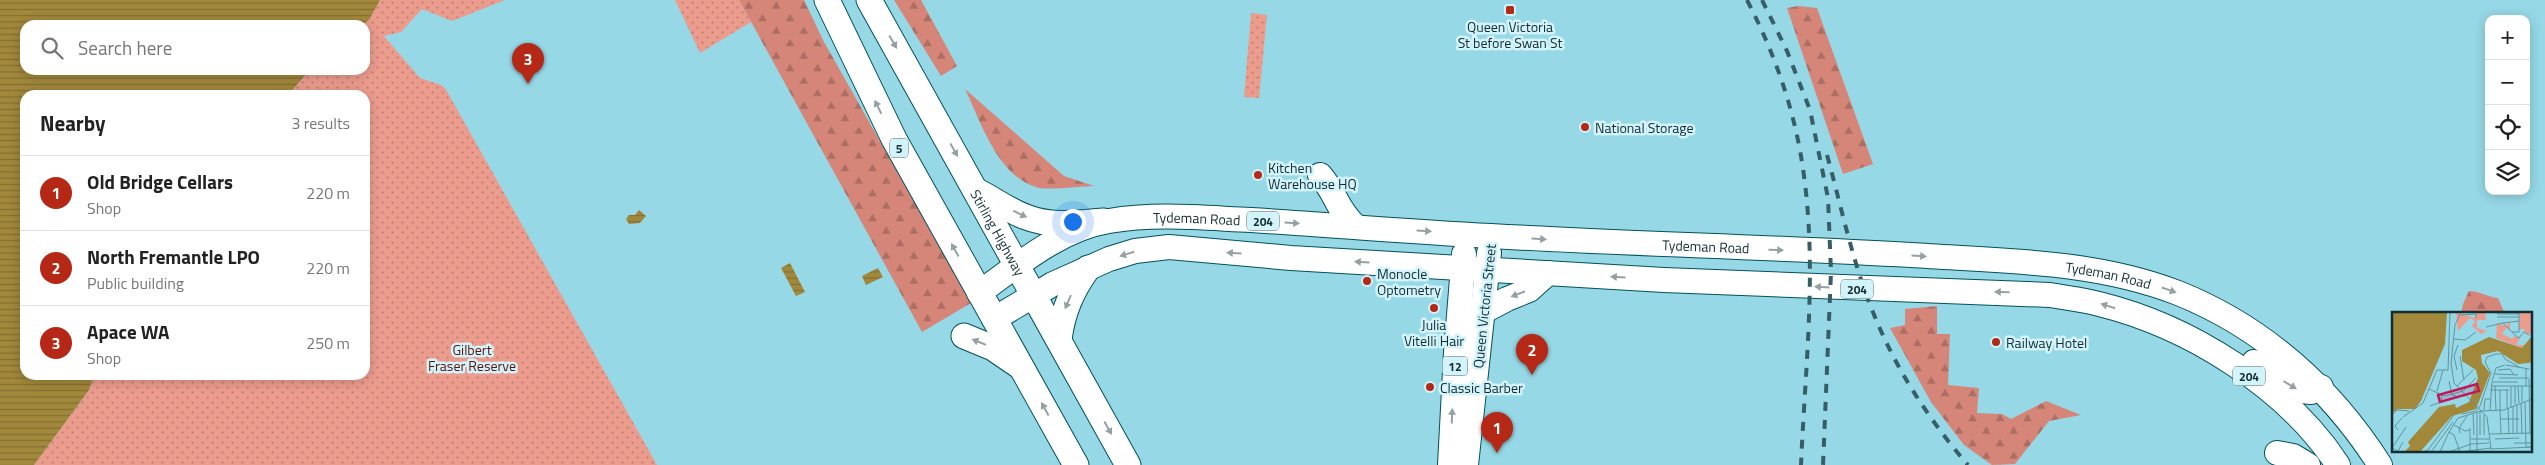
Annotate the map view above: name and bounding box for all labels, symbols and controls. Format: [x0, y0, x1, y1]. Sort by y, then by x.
marker: Queen Victoria St before Swan St [1504, 4, 1516, 16]
map controls [2485, 15, 2530, 195]
button: + [2485, 15, 2530, 60]
place label: Queen Victoria St before Swan St [1458, 16, 1562, 53]
search box [20, 20, 370, 75]
text: Search here [78, 33, 172, 62]
icon: search [38, 34, 66, 62]
one-way arrow [889, 35, 897, 50]
pin: 3 [512, 43, 544, 84]
button: − [2485, 60, 2530, 105]
one-way arrow [874, 100, 882, 114]
button: locate [2485, 105, 2530, 150]
text: Nearby [40, 107, 105, 139]
text: 3 results [291, 111, 350, 135]
place label: National Storage [1595, 117, 1694, 138]
marker: National Storage [1579, 121, 1591, 133]
road number: 5 [890, 138, 908, 158]
one-way arrow [950, 142, 958, 157]
button: layers [2485, 150, 2530, 195]
place label: Kitchen Warehouse HQ [1268, 157, 1357, 194]
text: Old Bridge Cellars [87, 167, 233, 196]
marker: Kitchen Warehouse HQ [1252, 169, 1264, 181]
text: 1 [52, 181, 60, 205]
text: 220 m [306, 181, 350, 205]
street label: Stirling Highway [966, 185, 1031, 280]
text: Shop [87, 196, 121, 220]
street label: Tydeman Road [1153, 206, 1241, 230]
your location [1060, 209, 1086, 235]
one-way arrow [1013, 210, 1027, 218]
road number: 204 [1247, 212, 1279, 230]
one-way arrow [1284, 219, 1300, 227]
one-way arrow [1416, 228, 1432, 236]
street label: Tydeman Road [1662, 233, 1750, 258]
one-way arrow [1531, 235, 1547, 243]
text: North Fremantle LPO [87, 242, 260, 271]
one-way arrow [951, 243, 959, 257]
street label: Queen Victoria Street [1467, 243, 1501, 369]
one-way arrow [1769, 246, 1785, 254]
one-way arrow [1225, 248, 1241, 256]
one-way arrow [1119, 250, 1134, 258]
one-way arrow [1912, 252, 1928, 260]
text: 2 [52, 256, 60, 280]
text: 220 m [306, 256, 350, 280]
street label: Tydeman Road [2064, 256, 2154, 294]
one-way arrow [1354, 257, 1370, 265]
place label: Monocle Optometry [1377, 263, 1441, 300]
text: Public building [87, 271, 184, 295]
one-way arrow [1610, 273, 1626, 281]
marker: Monocle Optometry [1361, 275, 1373, 287]
road number: 204 [1841, 280, 1873, 298]
one-way arrow [1814, 282, 1830, 290]
one-way arrow [2161, 287, 2176, 294]
one-way arrow [1994, 288, 2010, 296]
one-way arrow [1510, 290, 1525, 298]
one-way arrow [1063, 295, 1071, 309]
marker: Julia Vitelli Hair [1428, 302, 1440, 314]
one-way arrow [2101, 302, 2116, 310]
inset map [2392, 312, 2532, 452]
place label: Julia Vitelli Hair [1404, 314, 1464, 351]
text: Apace WA [87, 317, 170, 346]
text: 3 [52, 331, 60, 355]
text: 250 m [306, 331, 350, 355]
place label: Railway Hotel [2006, 332, 2087, 353]
pin: 2 [1516, 334, 1548, 375]
marker: Railway Hotel [1990, 336, 2002, 348]
one-way arrow [972, 337, 986, 345]
park label: Gilbert Fraser Reserve [428, 339, 516, 376]
text: Shop [87, 346, 121, 370]
road number: 12 [1442, 356, 1468, 376]
road number: 204 [2233, 366, 2265, 386]
place label: Classic Barber [1440, 377, 1523, 398]
one-way arrow [2283, 380, 2296, 389]
marker: Classic Barber [1424, 381, 1436, 393]
one-way arrow [1040, 402, 1049, 415]
one-way arrow [1449, 408, 1457, 424]
pin: 1 [1481, 412, 1513, 453]
one-way arrow [1104, 420, 1112, 435]

